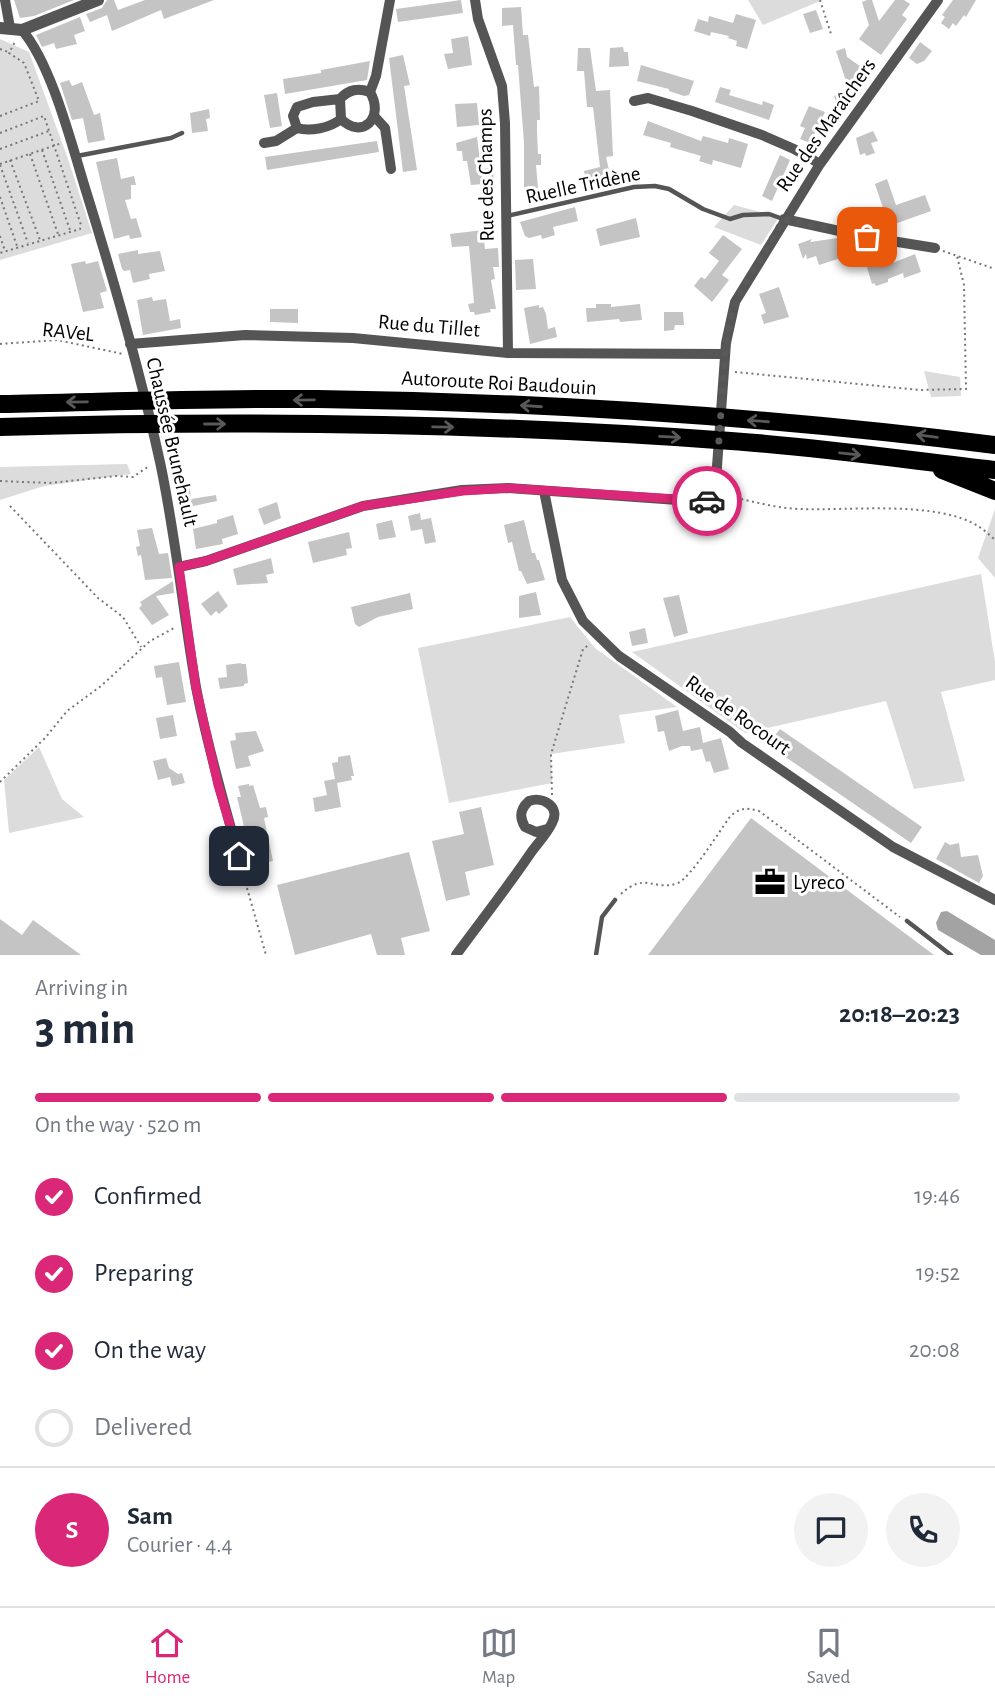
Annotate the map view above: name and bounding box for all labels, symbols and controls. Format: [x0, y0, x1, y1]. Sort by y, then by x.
street label: Rue des Maraîchers [772, 55, 880, 195]
street label: Rue des Champs [474, 108, 498, 242]
street label: Ruelle Tridène [524, 163, 642, 207]
pin [837, 207, 897, 267]
icon: bag [848, 218, 886, 256]
street label: Rue du Tillet [377, 311, 481, 341]
street label: RAVeL [41, 319, 95, 345]
street label: Chaussée Brunehault [142, 355, 202, 529]
street label: Autoroute Roi Baudouin [401, 367, 597, 399]
one-way arrow [293, 393, 316, 406]
one-way arrow [65, 396, 88, 409]
one-way arrow [520, 400, 543, 413]
one-way arrow [747, 414, 770, 427]
one-way arrow [203, 417, 226, 431]
one-way arrow [431, 420, 454, 434]
one-way arrow [916, 430, 939, 443]
one-way arrow [658, 431, 681, 444]
one-way arrow [838, 447, 861, 460]
courier [672, 466, 742, 536]
icon: car [688, 482, 726, 520]
street label: Rue de Rocourt [682, 671, 795, 759]
pin [209, 826, 269, 886]
icon: home [220, 837, 258, 875]
office icon: Lyreco [753, 865, 787, 899]
place label: Lyreco [793, 872, 845, 893]
text: Arriving in [35, 977, 128, 1000]
text: 20:18–20:23 [839, 1001, 960, 1027]
text: 3 min [35, 1006, 135, 1052]
text: On the way · 520 m [35, 1114, 202, 1137]
icon: check [35, 1178, 73, 1216]
text: Confirmed [94, 1183, 202, 1209]
text: 19:46 [914, 1185, 960, 1208]
icon: check [35, 1255, 73, 1293]
text: Preparing [94, 1260, 193, 1286]
text: 19:52 [916, 1262, 960, 1285]
icon: check [35, 1332, 73, 1370]
text: On the way [94, 1337, 206, 1363]
text: 20:08 [909, 1339, 960, 1362]
text: Delivered [94, 1414, 192, 1440]
button: chat [794, 1493, 868, 1567]
button: phone [886, 1493, 960, 1567]
text: Sam [127, 1503, 173, 1529]
text: S [66, 1517, 78, 1543]
text: Courier · 4.4 [127, 1534, 233, 1557]
tab: Home [145, 1624, 190, 1689]
tab: Map [480, 1624, 518, 1689]
tab: Saved [807, 1624, 850, 1689]

